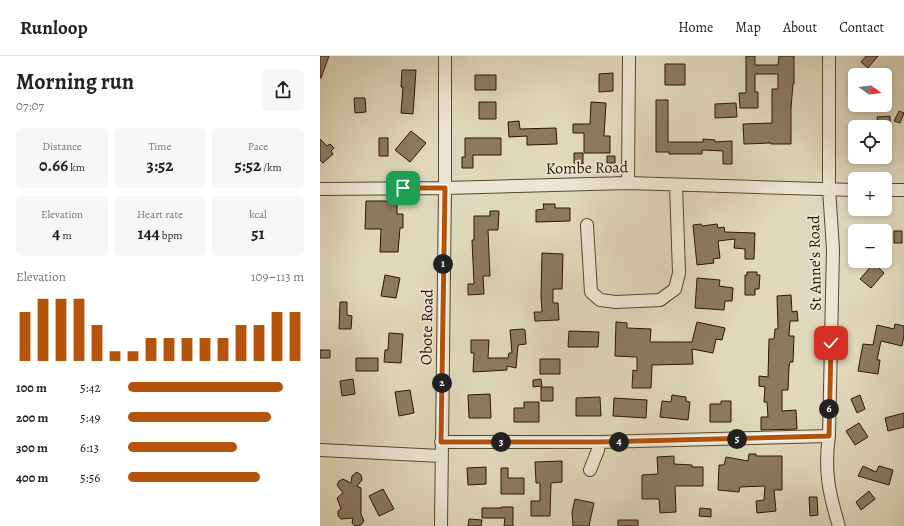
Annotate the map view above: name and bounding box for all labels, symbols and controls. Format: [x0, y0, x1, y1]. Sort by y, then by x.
text: Runloop [20, 15, 88, 41]
text: Home [678, 18, 713, 37]
text: Map [735, 18, 761, 37]
text: About [783, 18, 817, 37]
text: Contact [839, 18, 884, 37]
text: Morning run [16, 67, 134, 97]
north arrow [848, 68, 892, 112]
map controls [848, 68, 892, 268]
button: share [262, 69, 304, 111]
text: 07:07 [16, 97, 44, 114]
button: locate [848, 120, 892, 164]
text: Distance [42, 139, 82, 154]
text: Time [149, 139, 171, 154]
text: Pace [248, 139, 268, 154]
text: 0.66 [39, 154, 68, 177]
text: 3:52 [147, 154, 173, 177]
text: 5:52 [234, 154, 261, 177]
street label: Kombe Road [546, 156, 629, 180]
text: km [68, 160, 85, 175]
text: /km [261, 160, 282, 175]
pin [386, 171, 420, 205]
button: + [848, 172, 892, 216]
icon: arrive [392, 177, 414, 199]
text: Elevation [41, 207, 83, 222]
text: Heart rate [137, 207, 183, 222]
text: kcal [249, 207, 267, 222]
street label: St Anne's Road [803, 215, 827, 311]
text: 4 [52, 222, 60, 245]
text: 144 [138, 222, 160, 245]
text: 51 [251, 222, 265, 245]
button: − [848, 224, 892, 268]
text: m [60, 228, 72, 243]
text: bpm [160, 228, 182, 243]
pin: 1 [433, 254, 453, 274]
text: 1 [441, 256, 445, 271]
text: Elevation [16, 268, 66, 285]
text: 109–113 m [251, 268, 304, 285]
street label: Obote Road [415, 288, 439, 365]
pin [814, 326, 848, 360]
icon: check [820, 332, 842, 354]
pin: 2 [432, 373, 452, 393]
text: 2 [439, 375, 445, 390]
text: 100 m [16, 379, 47, 396]
text: 5:42 [80, 379, 101, 396]
pin: 6 [819, 399, 839, 419]
text: 6 [826, 401, 832, 416]
text: 200 m [16, 409, 49, 426]
text: 5:49 [80, 409, 101, 426]
pin: 5 [727, 429, 747, 449]
text: 5 [735, 431, 739, 446]
pin: 3 [491, 432, 511, 452]
pin: 4 [609, 432, 629, 452]
text: 3 [499, 434, 503, 449]
text: 4 [616, 434, 622, 449]
text: 300 m [16, 439, 48, 456]
text: 6:13 [80, 439, 99, 456]
text: 400 m [16, 469, 48, 486]
text: 5:56 [80, 469, 100, 486]

